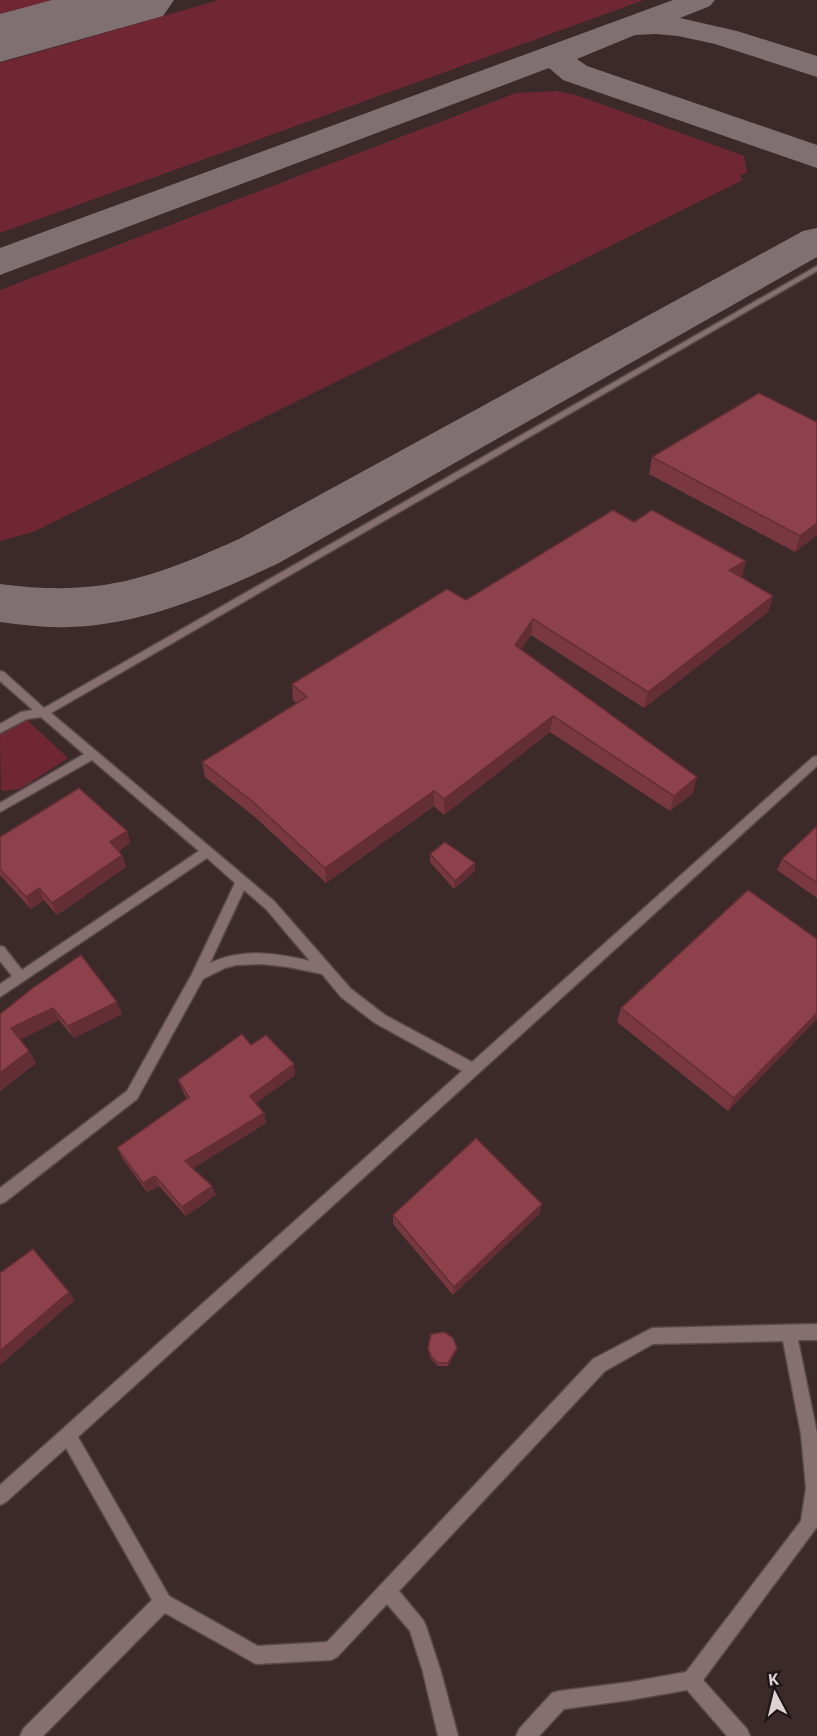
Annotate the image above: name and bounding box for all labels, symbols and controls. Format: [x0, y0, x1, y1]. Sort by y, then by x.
north arrow [745, 1664, 805, 1724]
text: K [767, 1668, 780, 1691]

